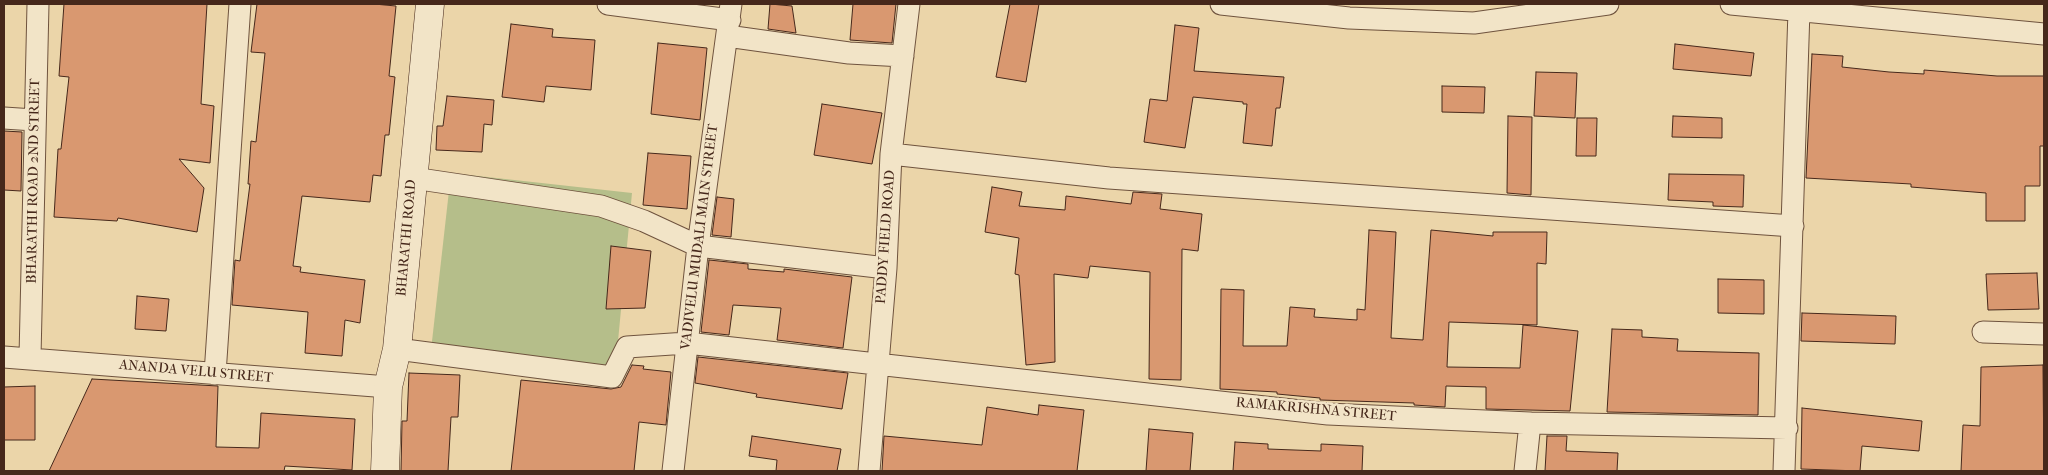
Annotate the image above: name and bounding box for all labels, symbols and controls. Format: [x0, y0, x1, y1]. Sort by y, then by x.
street label: BHARATHI ROAD 2ND STREET [24, 78, 44, 284]
street label: VADIVELU MUDALI MAIN STREET [678, 123, 722, 351]
street label: PADDY FIELD ROAD [873, 169, 899, 305]
street label: BHARATHI ROAD [394, 179, 420, 297]
street label: ANANDA VELU STREET [118, 357, 274, 387]
street label: RAMAKRISHNA STREET [1235, 395, 1397, 425]

